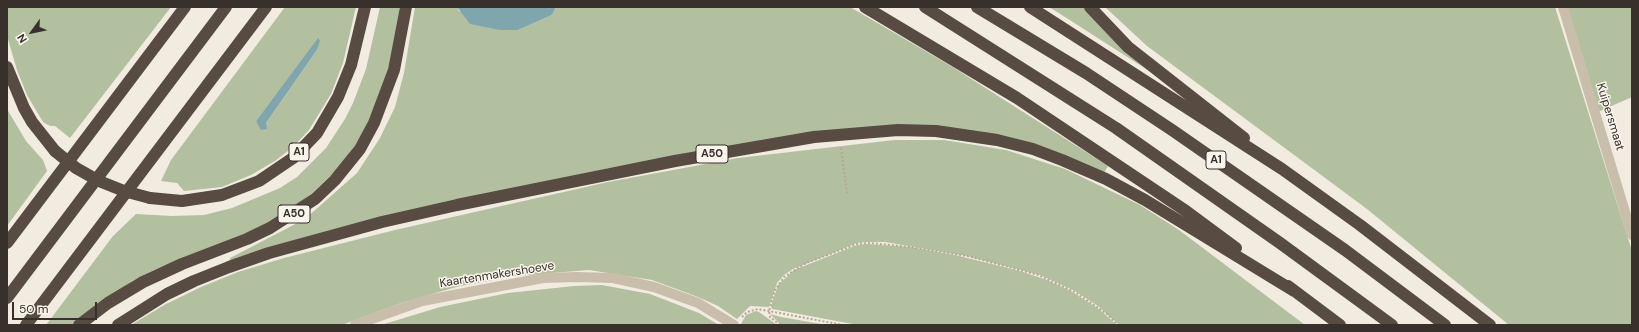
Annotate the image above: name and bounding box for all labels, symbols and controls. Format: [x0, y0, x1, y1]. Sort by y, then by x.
north arrow [12, 12, 52, 52]
text: N [14, 31, 30, 46]
street label: Kuipersmaat [1593, 82, 1627, 152]
road number: A1 [289, 143, 309, 161]
road number: A50 [696, 145, 728, 163]
road number: A1 [1206, 151, 1226, 169]
road number: A50 [278, 205, 310, 223]
street label: Kaartenmakershoeve [439, 259, 555, 291]
scale bar [14, 294, 99, 320]
text: 50 m [19, 301, 48, 317]

